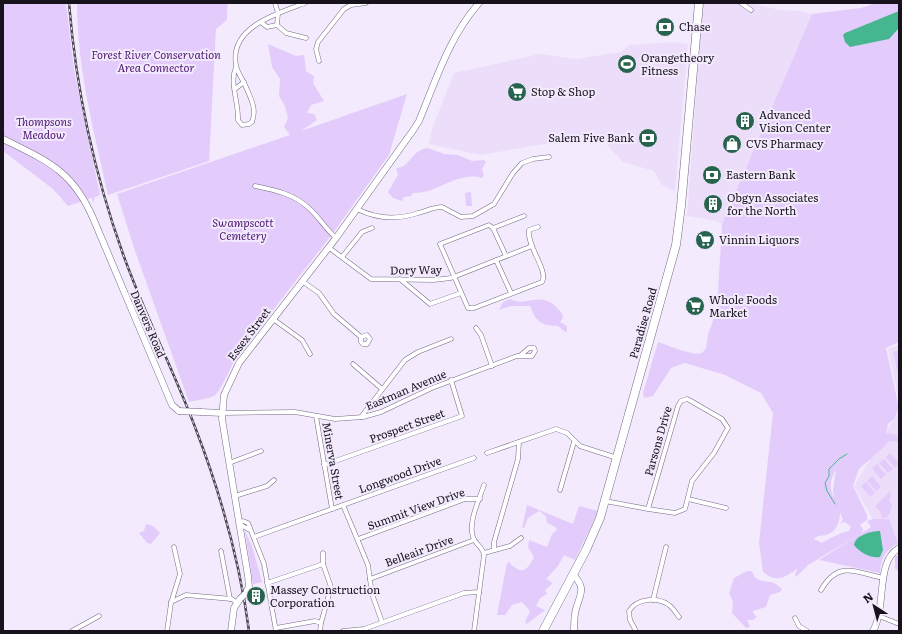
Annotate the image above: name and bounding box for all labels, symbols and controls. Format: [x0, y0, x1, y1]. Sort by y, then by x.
bank icon: Chase [654, 16, 676, 38]
place label: Chase [679, 18, 711, 34]
park label: Forest River Conservation Area Connector [91, 46, 221, 75]
place label: Orangetheory Fitness [641, 49, 715, 78]
sports icon: Orangetheory Fitness [616, 53, 638, 75]
supermarket icon: Stop & Shop [506, 81, 528, 103]
place label: Stop & Shop [531, 83, 595, 99]
place label: Advanced Vision Center [759, 106, 831, 135]
building icon: Advanced Vision Center [734, 110, 756, 132]
park label: Thompsons Meadow [16, 113, 72, 142]
bank icon: Salem Five Bank [637, 127, 659, 149]
place label: Salem Five Bank [548, 129, 634, 145]
shop icon: CVS Pharmacy [721, 133, 743, 155]
place label: CVS Pharmacy [746, 135, 824, 151]
bank icon: Eastern Bank [701, 164, 723, 186]
place label: Eastern Bank [726, 166, 796, 182]
place label: Obgyn Associates for the North [727, 189, 818, 218]
building icon: Obgyn Associates for the North [702, 193, 724, 215]
park label: Swampscott Cemetery [212, 214, 274, 243]
supermarket icon: Vinnin Liquors [694, 229, 716, 251]
place label: Vinnin Liquors [719, 231, 799, 247]
street label: Dory Way [390, 261, 443, 277]
street label: Paradise Road [624, 285, 660, 360]
street label: Danvers Road [127, 287, 170, 360]
place label: Whole Foods Market [709, 291, 777, 320]
supermarket icon: Whole Foods Market [684, 295, 706, 317]
street label: Essex Street [223, 303, 274, 363]
street label: Eastman Avenue [363, 365, 449, 413]
street label: Prospect Street [367, 404, 447, 446]
street label: Parsons Drive [639, 404, 675, 478]
street label: Minerva Street [319, 421, 349, 501]
street label: Longwood Drive [356, 452, 443, 496]
street label: Summit View Drive [365, 483, 467, 533]
street label: Belleair Drive [382, 530, 455, 570]
place label: Massey Construction Corporation [270, 581, 380, 610]
building icon: Massey Construction Corporation [245, 585, 267, 607]
north arrow [854, 586, 894, 626]
text: N [859, 588, 876, 606]

